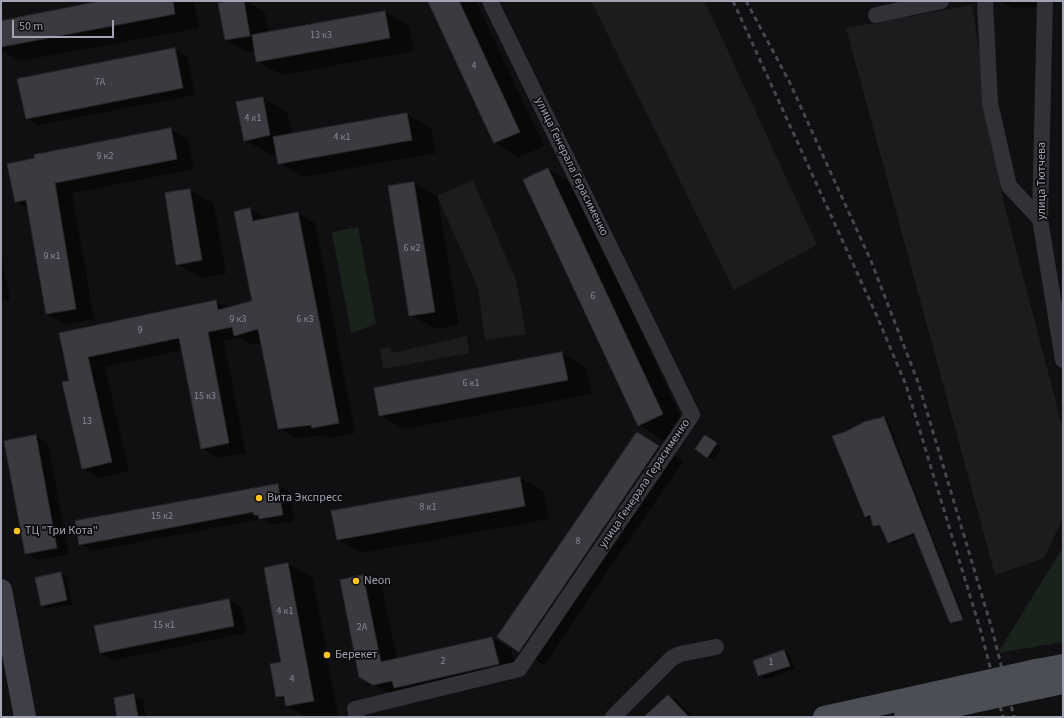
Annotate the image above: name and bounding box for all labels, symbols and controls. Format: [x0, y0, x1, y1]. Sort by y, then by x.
scale bar [14, 12, 116, 38]
text: 50 m [19, 18, 43, 35]
house number: 13 к3 [310, 30, 332, 42]
house number: 4 [472, 61, 476, 73]
house number: 7А [95, 77, 105, 89]
street label: улица Генерала Герасименко [531, 95, 611, 239]
house number: 4 к1 [245, 113, 261, 125]
house number: 4 к1 [334, 132, 350, 144]
street label: улица Тютчева [1035, 142, 1049, 220]
house number: 9 к2 [97, 151, 113, 163]
house number: 6 к2 [404, 243, 420, 255]
house number: 9 к1 [44, 251, 60, 263]
house number: 6 [591, 291, 595, 303]
house number: 9 к3 [230, 314, 246, 326]
house number: 6 к3 [297, 314, 313, 326]
house number: 9 [138, 325, 142, 337]
house number: 6 к1 [463, 378, 479, 390]
house number: 15 к3 [194, 391, 216, 403]
house number: 13 [82, 416, 92, 428]
street label: улица Генерала Герасименко [596, 417, 694, 551]
place label: Вита Экспресс [267, 491, 343, 505]
marker: Вита Экспресс [254, 493, 264, 503]
house number: 8 к1 [420, 502, 436, 514]
house number: 15 к2 [151, 511, 173, 523]
place label: ТЦ "Три Кота" [25, 524, 98, 538]
marker: ТЦ "Три Кота" [12, 526, 22, 536]
house number: 8 [576, 536, 580, 548]
place label: Neon [364, 574, 391, 588]
marker: Neon [351, 576, 361, 586]
house number: 4 к1 [277, 606, 293, 618]
house number: 15 к1 [153, 620, 175, 632]
house number: 2А [357, 622, 367, 634]
place label: Берекет [335, 648, 378, 662]
marker: Берекет [322, 650, 332, 660]
house number: 2 [441, 656, 445, 668]
house number: 1 [769, 657, 773, 669]
house number: 4 [290, 674, 294, 686]

